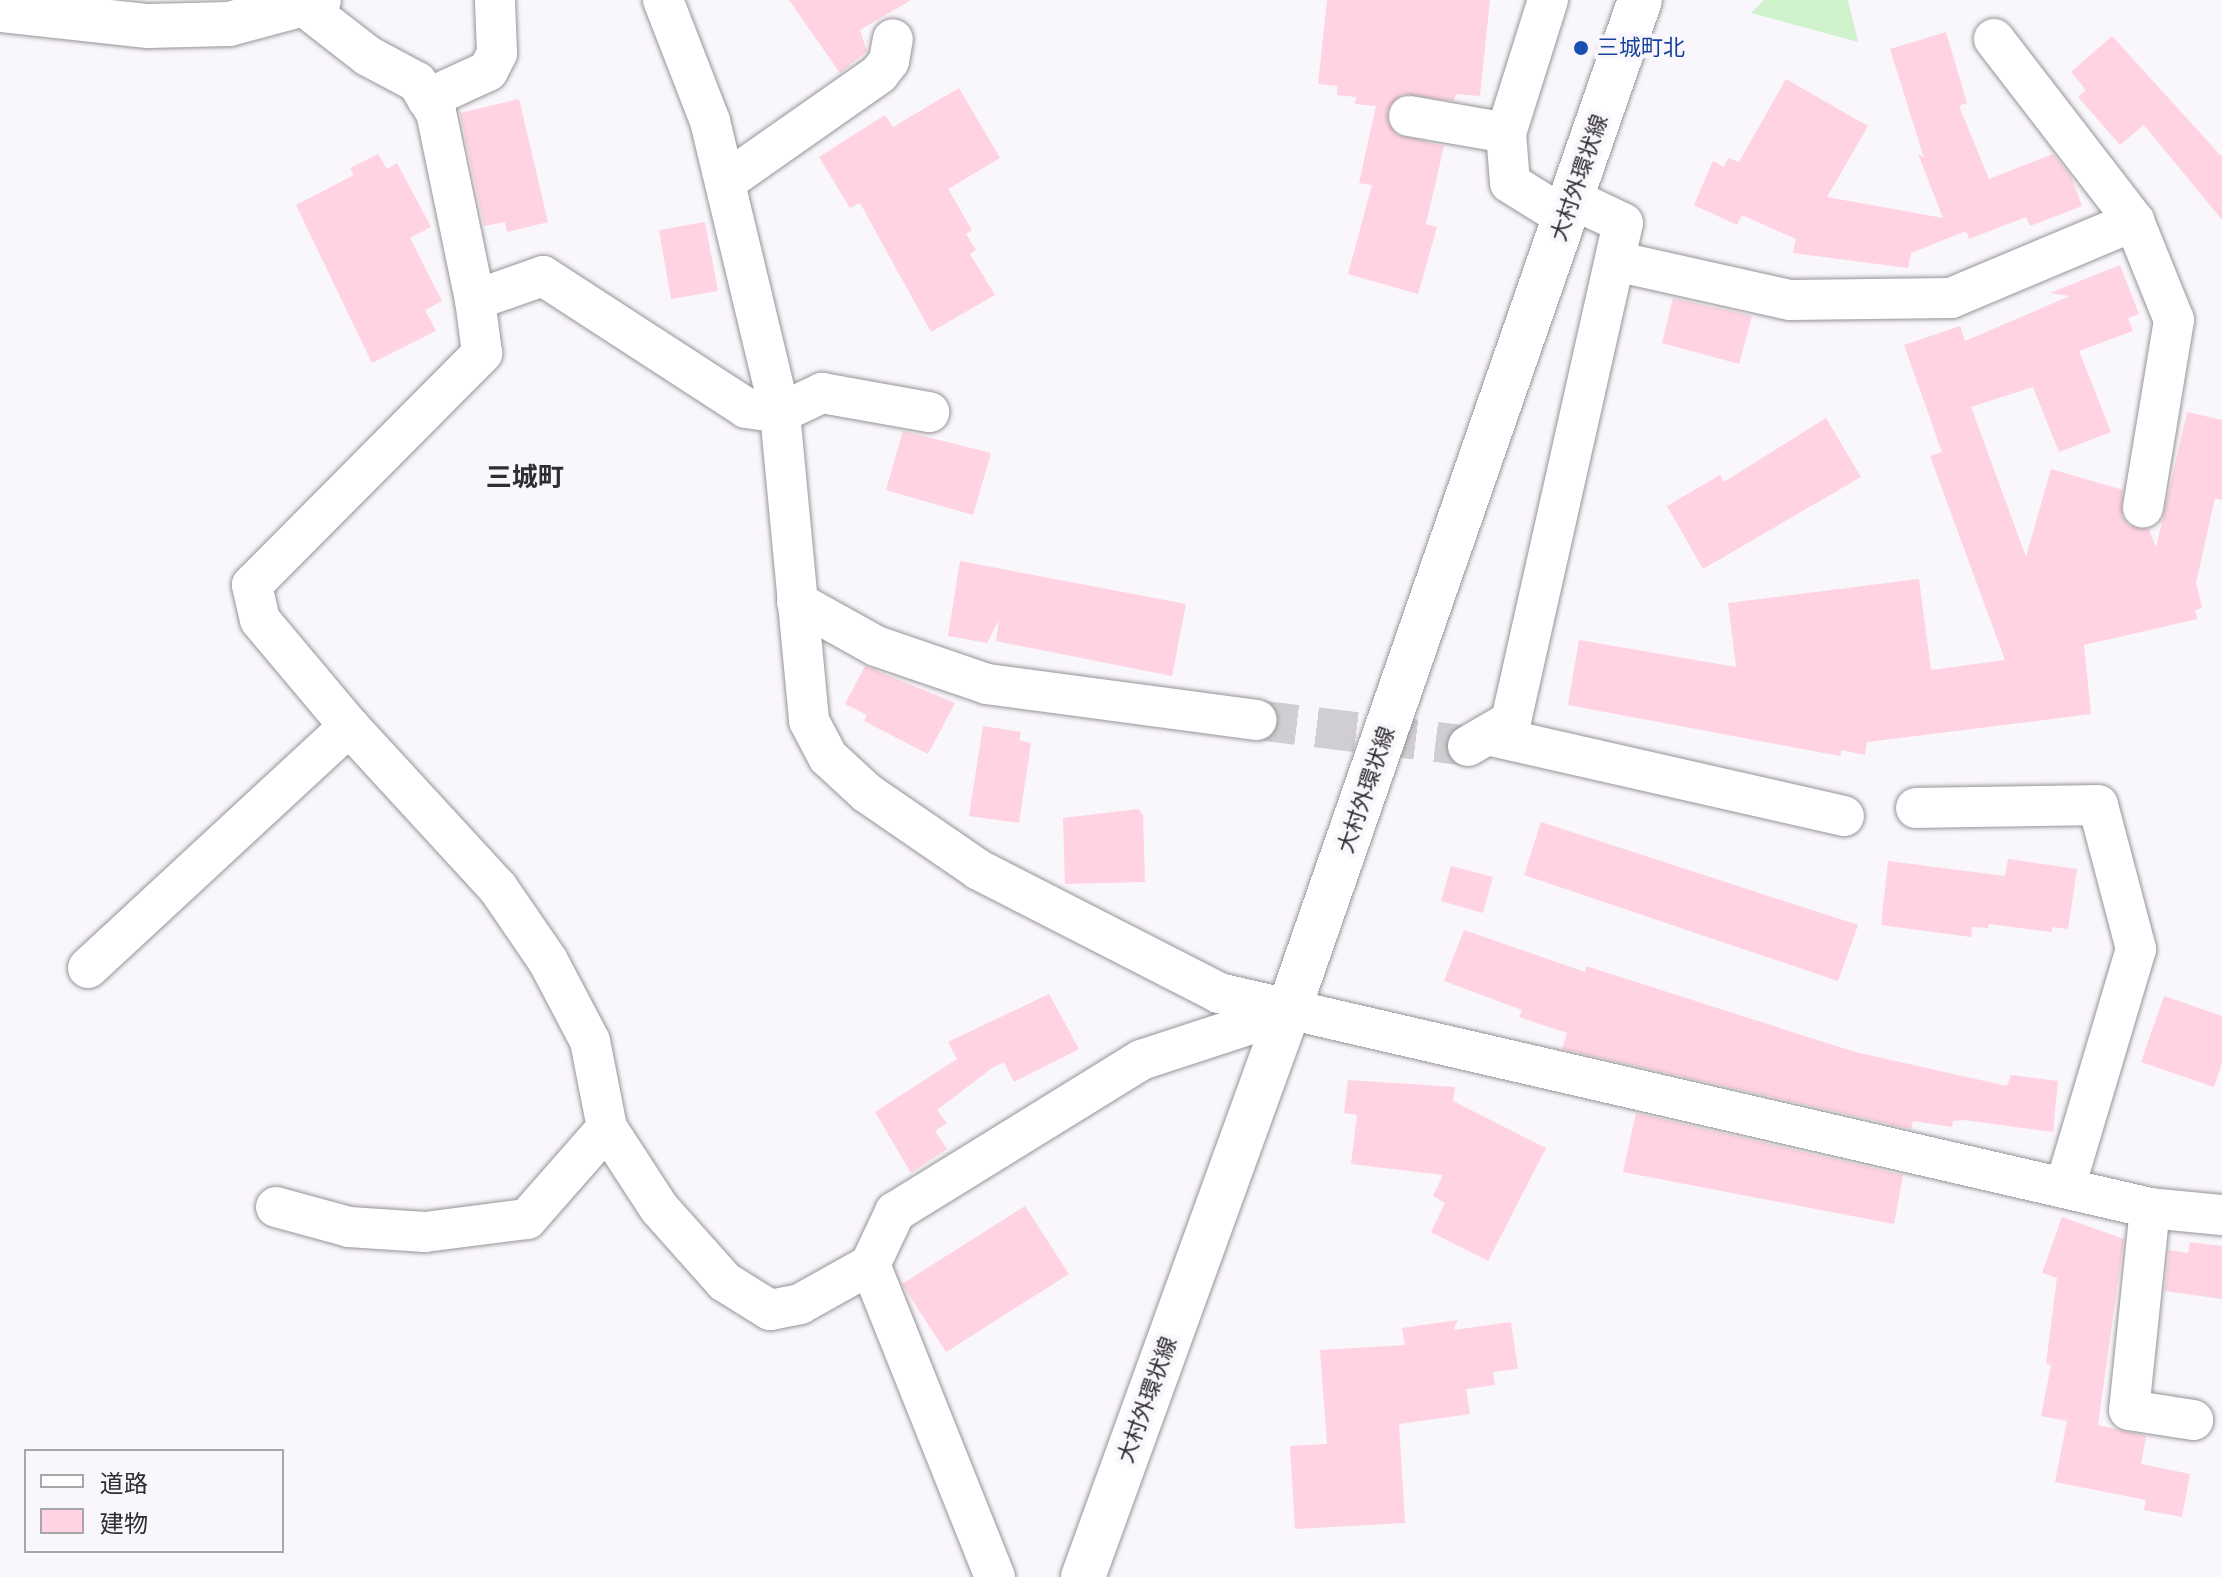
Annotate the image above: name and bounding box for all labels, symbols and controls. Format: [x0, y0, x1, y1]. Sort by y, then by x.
place label: 三城町北 [1597, 35, 1685, 61]
marker: 三城町北 [1572, 39, 1590, 57]
street label: 大村外環状線 [1545, 111, 1613, 245]
district label: 三城町 [486, 463, 564, 495]
street label: 大村外環状線 [1332, 723, 1400, 857]
street label: 大村外環状線 [1112, 1333, 1182, 1467]
legend [24, 1449, 284, 1553]
text: 道路 [100, 1469, 148, 1499]
text: 建物 [100, 1509, 148, 1539]

